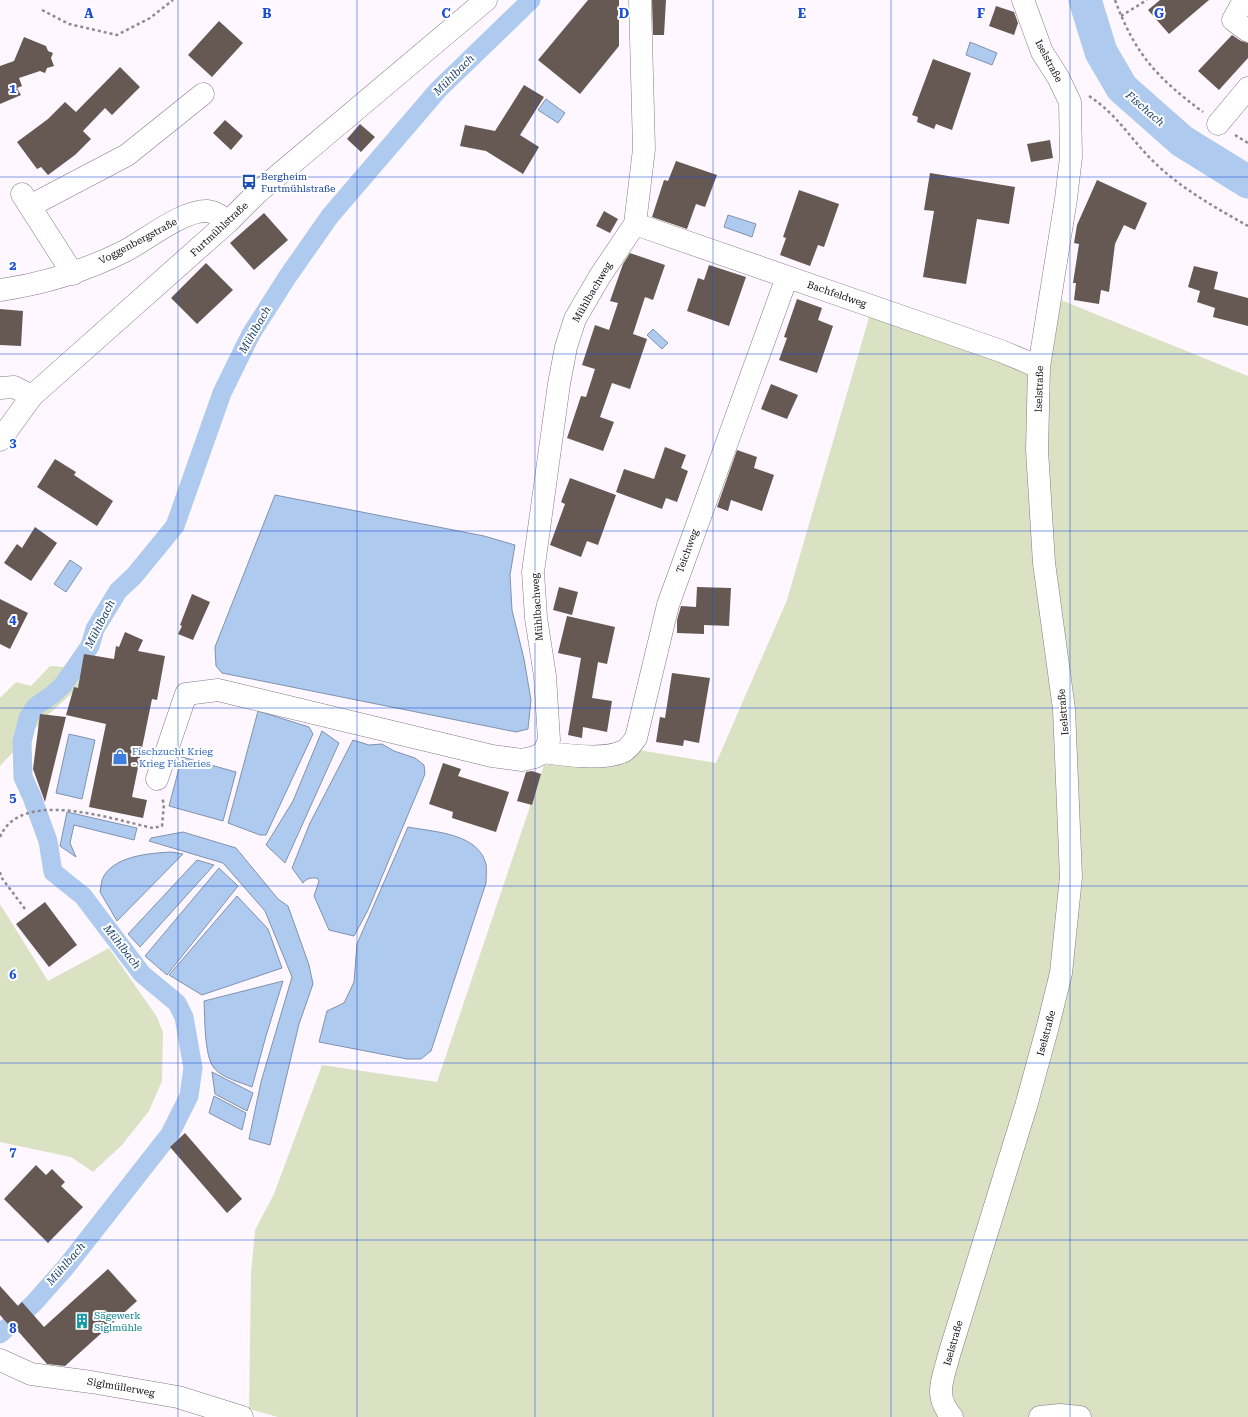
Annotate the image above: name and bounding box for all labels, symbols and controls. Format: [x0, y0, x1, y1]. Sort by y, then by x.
text: A [84, 6, 94, 21]
text: B [262, 6, 272, 21]
text: C [441, 6, 451, 21]
text: D [619, 6, 629, 21]
text: E [798, 6, 806, 21]
text: F [977, 6, 985, 21]
text: G [1154, 6, 1164, 21]
street label: Iselstraße [1033, 38, 1065, 85]
water label: Mühlbach [430, 52, 477, 99]
text: 1 [9, 81, 17, 96]
water label: Fischach [1122, 88, 1167, 129]
place label: Bergheim Furtmühlstraße [261, 171, 336, 194]
bus stop icon: Bergheim Furtmühlstraße [240, 173, 258, 191]
street label: Furtmühlstraße [188, 199, 250, 258]
street label: Voggenbergstraße [97, 216, 179, 266]
text: 2 [9, 258, 17, 273]
street label: Mühlbachweg [570, 260, 614, 324]
street label: Bachfeldweg [806, 279, 868, 309]
water label: Mühlbach [236, 304, 274, 357]
street label: Iselstraße [1033, 365, 1045, 412]
text: 3 [9, 435, 17, 450]
street label: Teichweg [674, 527, 700, 574]
street label: Mühlbachweg [529, 572, 545, 641]
water label: Mühlbach [82, 597, 118, 651]
text: 4 [9, 612, 17, 627]
street label: Iselstraße [1055, 688, 1071, 736]
place label: Fischzucht Krieg - Krieg Fisheries [132, 746, 213, 769]
shop icon: Fischzucht Krieg - Krieg Fisheries [111, 748, 129, 766]
text: 5 [9, 790, 17, 805]
water label: Mühlbach [100, 922, 143, 972]
text: 6 [9, 967, 17, 982]
street label: Iselstraße [1035, 1009, 1057, 1057]
text: 7 [9, 1144, 17, 1159]
water label: Mühlbach [43, 1240, 88, 1289]
place label: Sägewerk Siglmühle [94, 1310, 143, 1333]
building icon: Sägewerk Siglmühle [73, 1312, 91, 1330]
street label: Iselstraße [941, 1319, 965, 1367]
text: 8 [9, 1321, 17, 1336]
street label: Siglmüllerweg [86, 1376, 156, 1398]

